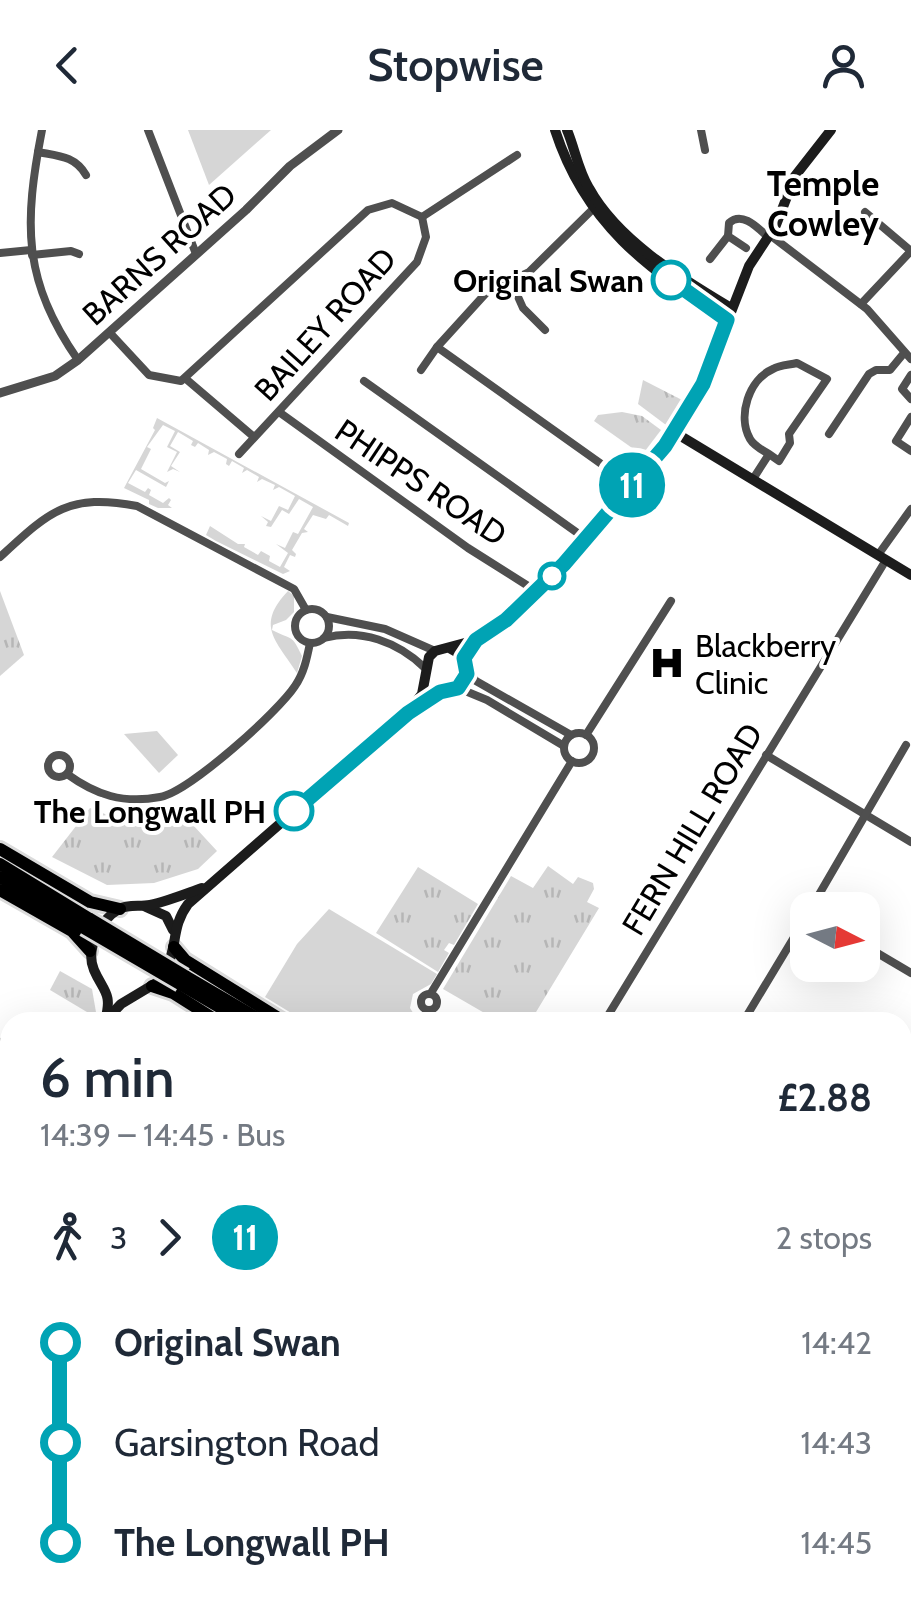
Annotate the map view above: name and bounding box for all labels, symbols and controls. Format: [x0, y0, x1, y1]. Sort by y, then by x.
icon: back [40, 38, 95, 93]
text: Stopwise [367, 38, 544, 92]
icon: person [816, 38, 871, 93]
district label: Temple Cowley [767, 162, 879, 245]
street label: BARNS ROAD [74, 175, 244, 333]
street label: BAILEY ROAD [246, 239, 404, 409]
place label: Original Swan [453, 261, 644, 300]
marker: Original Swan [652, 261, 690, 299]
street label: PHIPPS ROAD [328, 410, 514, 554]
line badge: 11 [587, 452, 677, 518]
text: 11 [619, 464, 645, 507]
unlabelled marker [539, 563, 565, 589]
place label: Blackberry Clinic [695, 626, 836, 702]
hospital icon: Blackberry Clinic [648, 644, 686, 682]
street label: FERN HILL ROAD [613, 716, 771, 942]
place label: The Longwall PH [34, 792, 266, 831]
marker: The Longwall PH [275, 792, 313, 830]
north arrow [790, 892, 880, 982]
map controls [790, 892, 880, 982]
text: 6 min [40, 1044, 175, 1111]
text: £2.88 [778, 1074, 872, 1121]
text: 14:39 – 14:45 · Bus [40, 1115, 285, 1154]
icon: walk [40, 1210, 95, 1265]
icon: forward [142, 1210, 197, 1265]
text: 11 [232, 1216, 258, 1259]
text: 3 [110, 1218, 127, 1257]
text: 2 stops [775, 1218, 872, 1257]
text: Original Swan [114, 1319, 341, 1366]
text: 14:42 [801, 1323, 872, 1362]
text: Garsington Road [114, 1419, 380, 1466]
text: 14:43 [801, 1423, 872, 1462]
text: The Longwall PH [114, 1519, 390, 1566]
text: 14:45 [801, 1523, 872, 1562]

